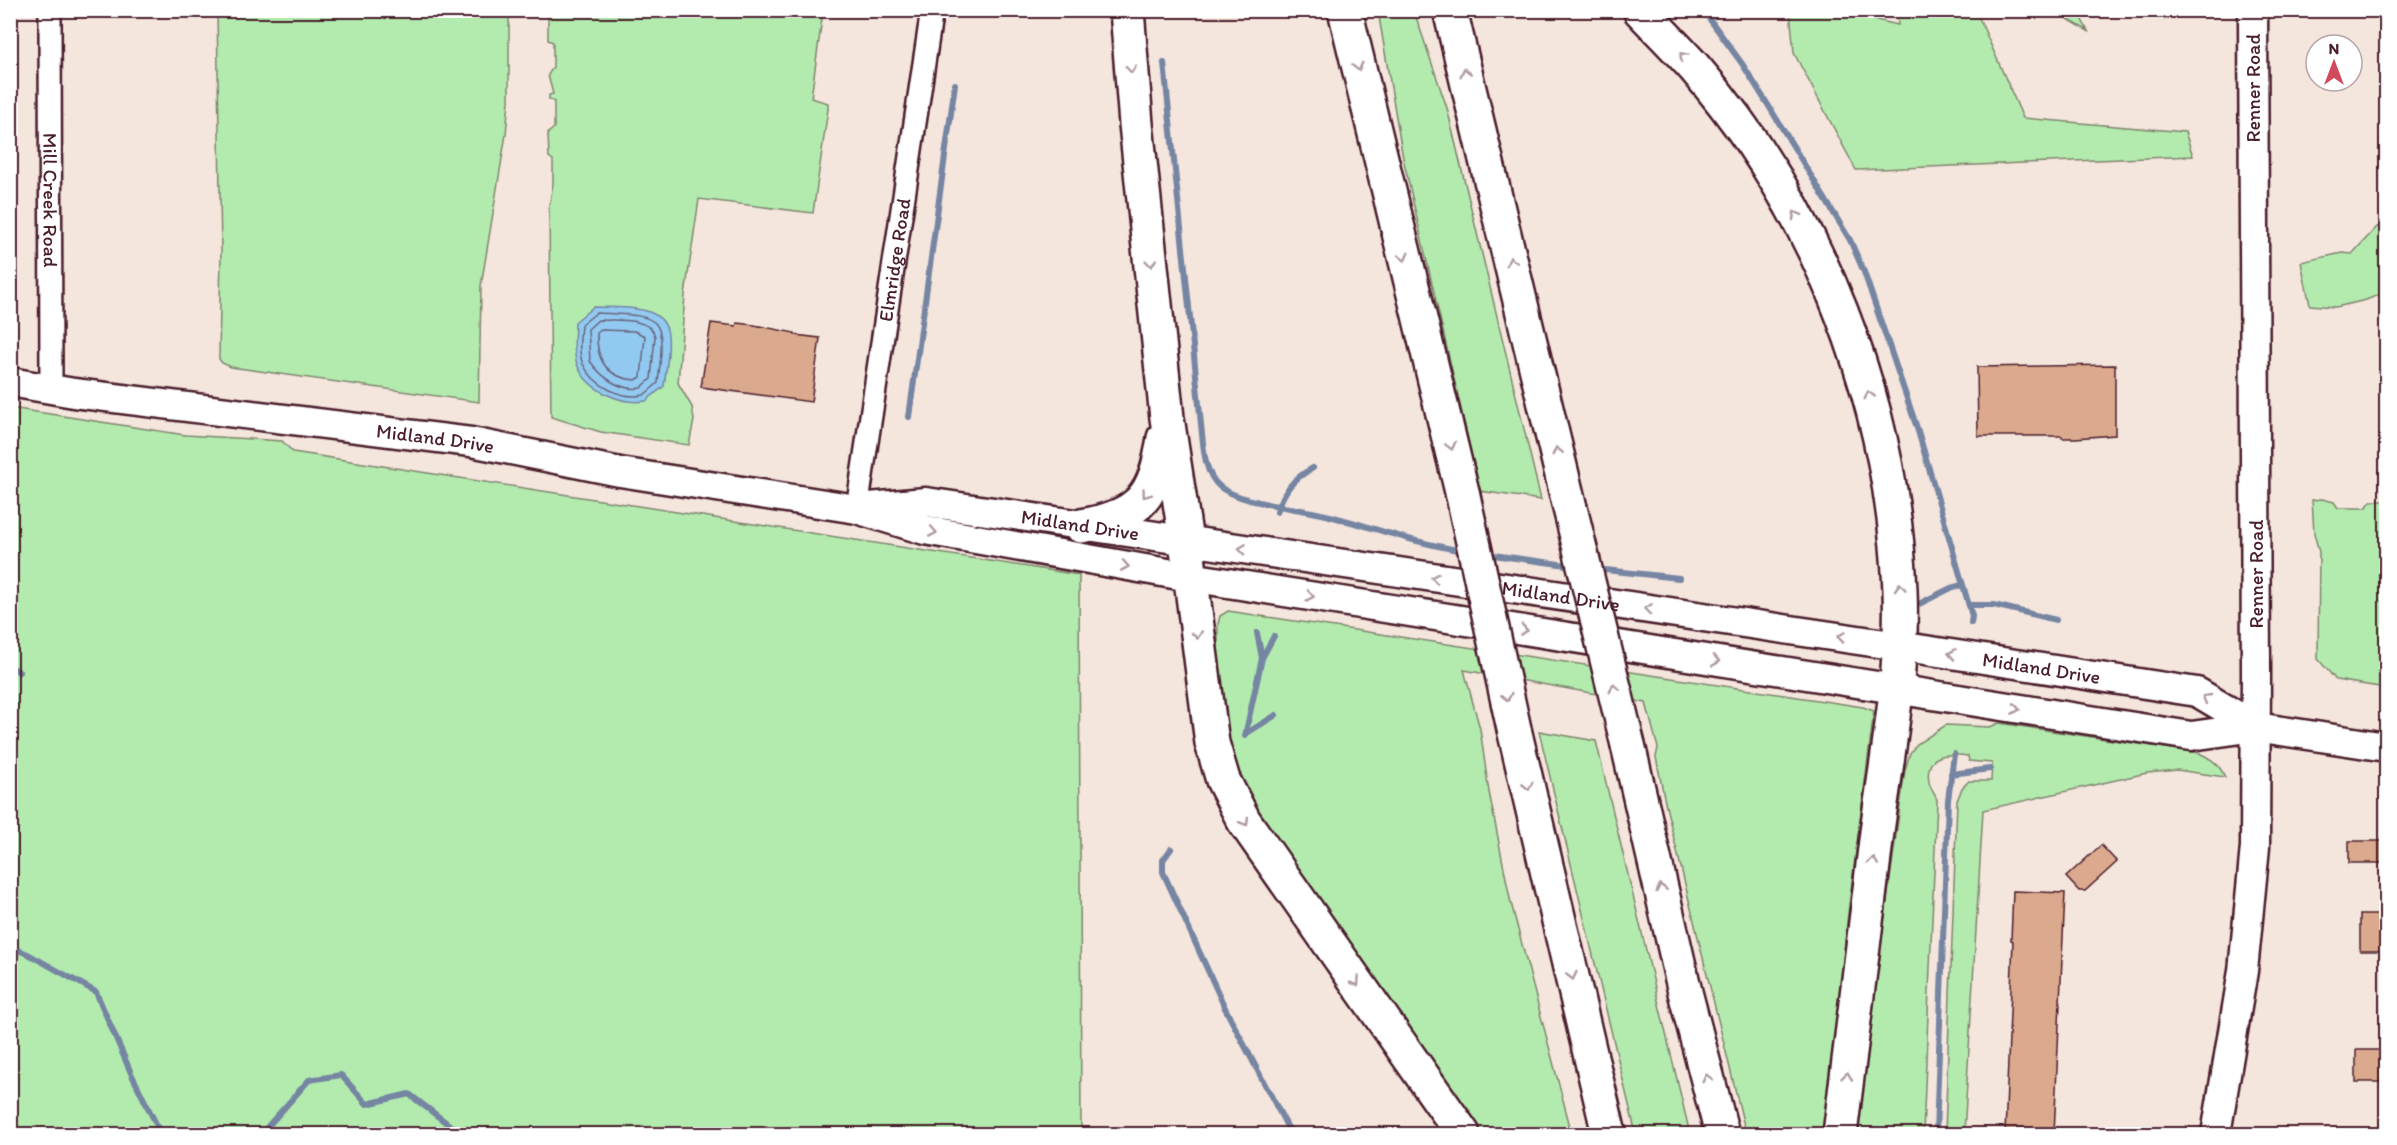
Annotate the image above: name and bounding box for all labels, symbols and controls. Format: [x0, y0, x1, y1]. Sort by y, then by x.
street label: Renner Road [2241, 33, 2265, 143]
north arrow [2304, 33, 2364, 93]
text: N [2329, 39, 2339, 58]
one-way arrow [1679, 52, 1690, 63]
one-way arrow [1351, 62, 1364, 72]
one-way arrow [1125, 64, 1138, 73]
one-way arrow [1459, 67, 1472, 77]
street label: Mill Creek Road [38, 133, 63, 268]
street label: Elmridge Road [873, 196, 916, 323]
one-way arrow [1791, 211, 1803, 221]
one-way arrow [1397, 252, 1410, 262]
one-way arrow [1505, 256, 1518, 266]
one-way arrow [1144, 258, 1156, 267]
one-way arrow [1864, 390, 1876, 401]
street label: Midland Drive [375, 418, 496, 458]
one-way arrow [1443, 441, 1456, 451]
one-way arrow [1551, 446, 1564, 456]
one-way arrow [1142, 487, 1153, 498]
street label: Midland Drive [1019, 504, 1141, 545]
street label: Renner Road [2244, 519, 2268, 629]
one-way arrow [927, 525, 937, 538]
one-way arrow [1237, 544, 1246, 556]
one-way arrow [1120, 559, 1129, 571]
one-way arrow [1430, 572, 1439, 584]
street label: Midland Drive [1500, 575, 1621, 617]
one-way arrow [1893, 583, 1906, 592]
one-way arrow [1306, 590, 1315, 602]
one-way arrow [1644, 603, 1653, 615]
one-way arrow [1519, 624, 1528, 636]
one-way arrow [1191, 631, 1203, 640]
one-way arrow [1837, 632, 1846, 644]
street label: Midland Drive [1981, 647, 2102, 689]
one-way arrow [1948, 648, 1957, 660]
one-way arrow [1711, 654, 1721, 667]
one-way arrow [1609, 684, 1622, 694]
one-way arrow [1500, 691, 1513, 701]
one-way arrow [2202, 693, 2212, 705]
one-way arrow [2011, 702, 2021, 714]
one-way arrow [1520, 781, 1533, 791]
one-way arrow [1238, 816, 1250, 826]
one-way arrow [1867, 856, 1879, 865]
one-way arrow [1656, 884, 1669, 894]
one-way arrow [1565, 971, 1578, 981]
one-way arrow [1349, 976, 1360, 987]
one-way arrow [1840, 1072, 1853, 1081]
one-way arrow [1702, 1073, 1715, 1083]

